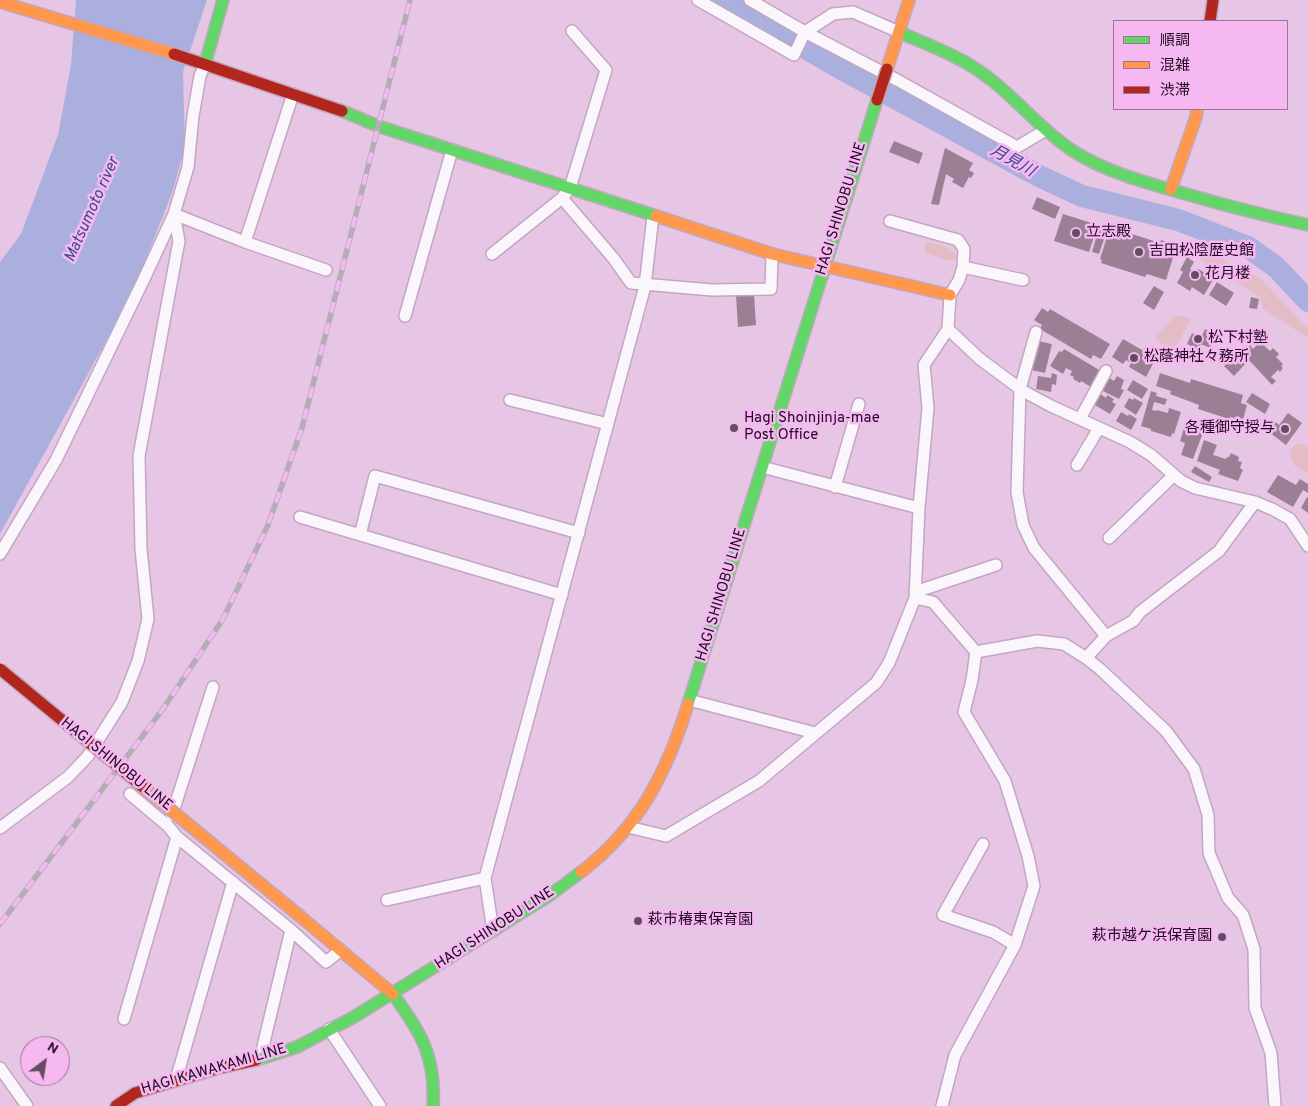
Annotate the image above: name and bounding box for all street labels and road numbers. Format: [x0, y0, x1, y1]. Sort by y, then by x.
street label: HAGI SHINOBU LINE [813, 140, 871, 278]
street label: HAGI SHINOBU LINE [693, 526, 751, 664]
street label: HAGI SHINOBU LINE [57, 714, 175, 816]
street label: HAGI SHINOBU LINE [432, 884, 558, 974]
street label: HAGI KAWAKAMI LINE [139, 1041, 289, 1099]

